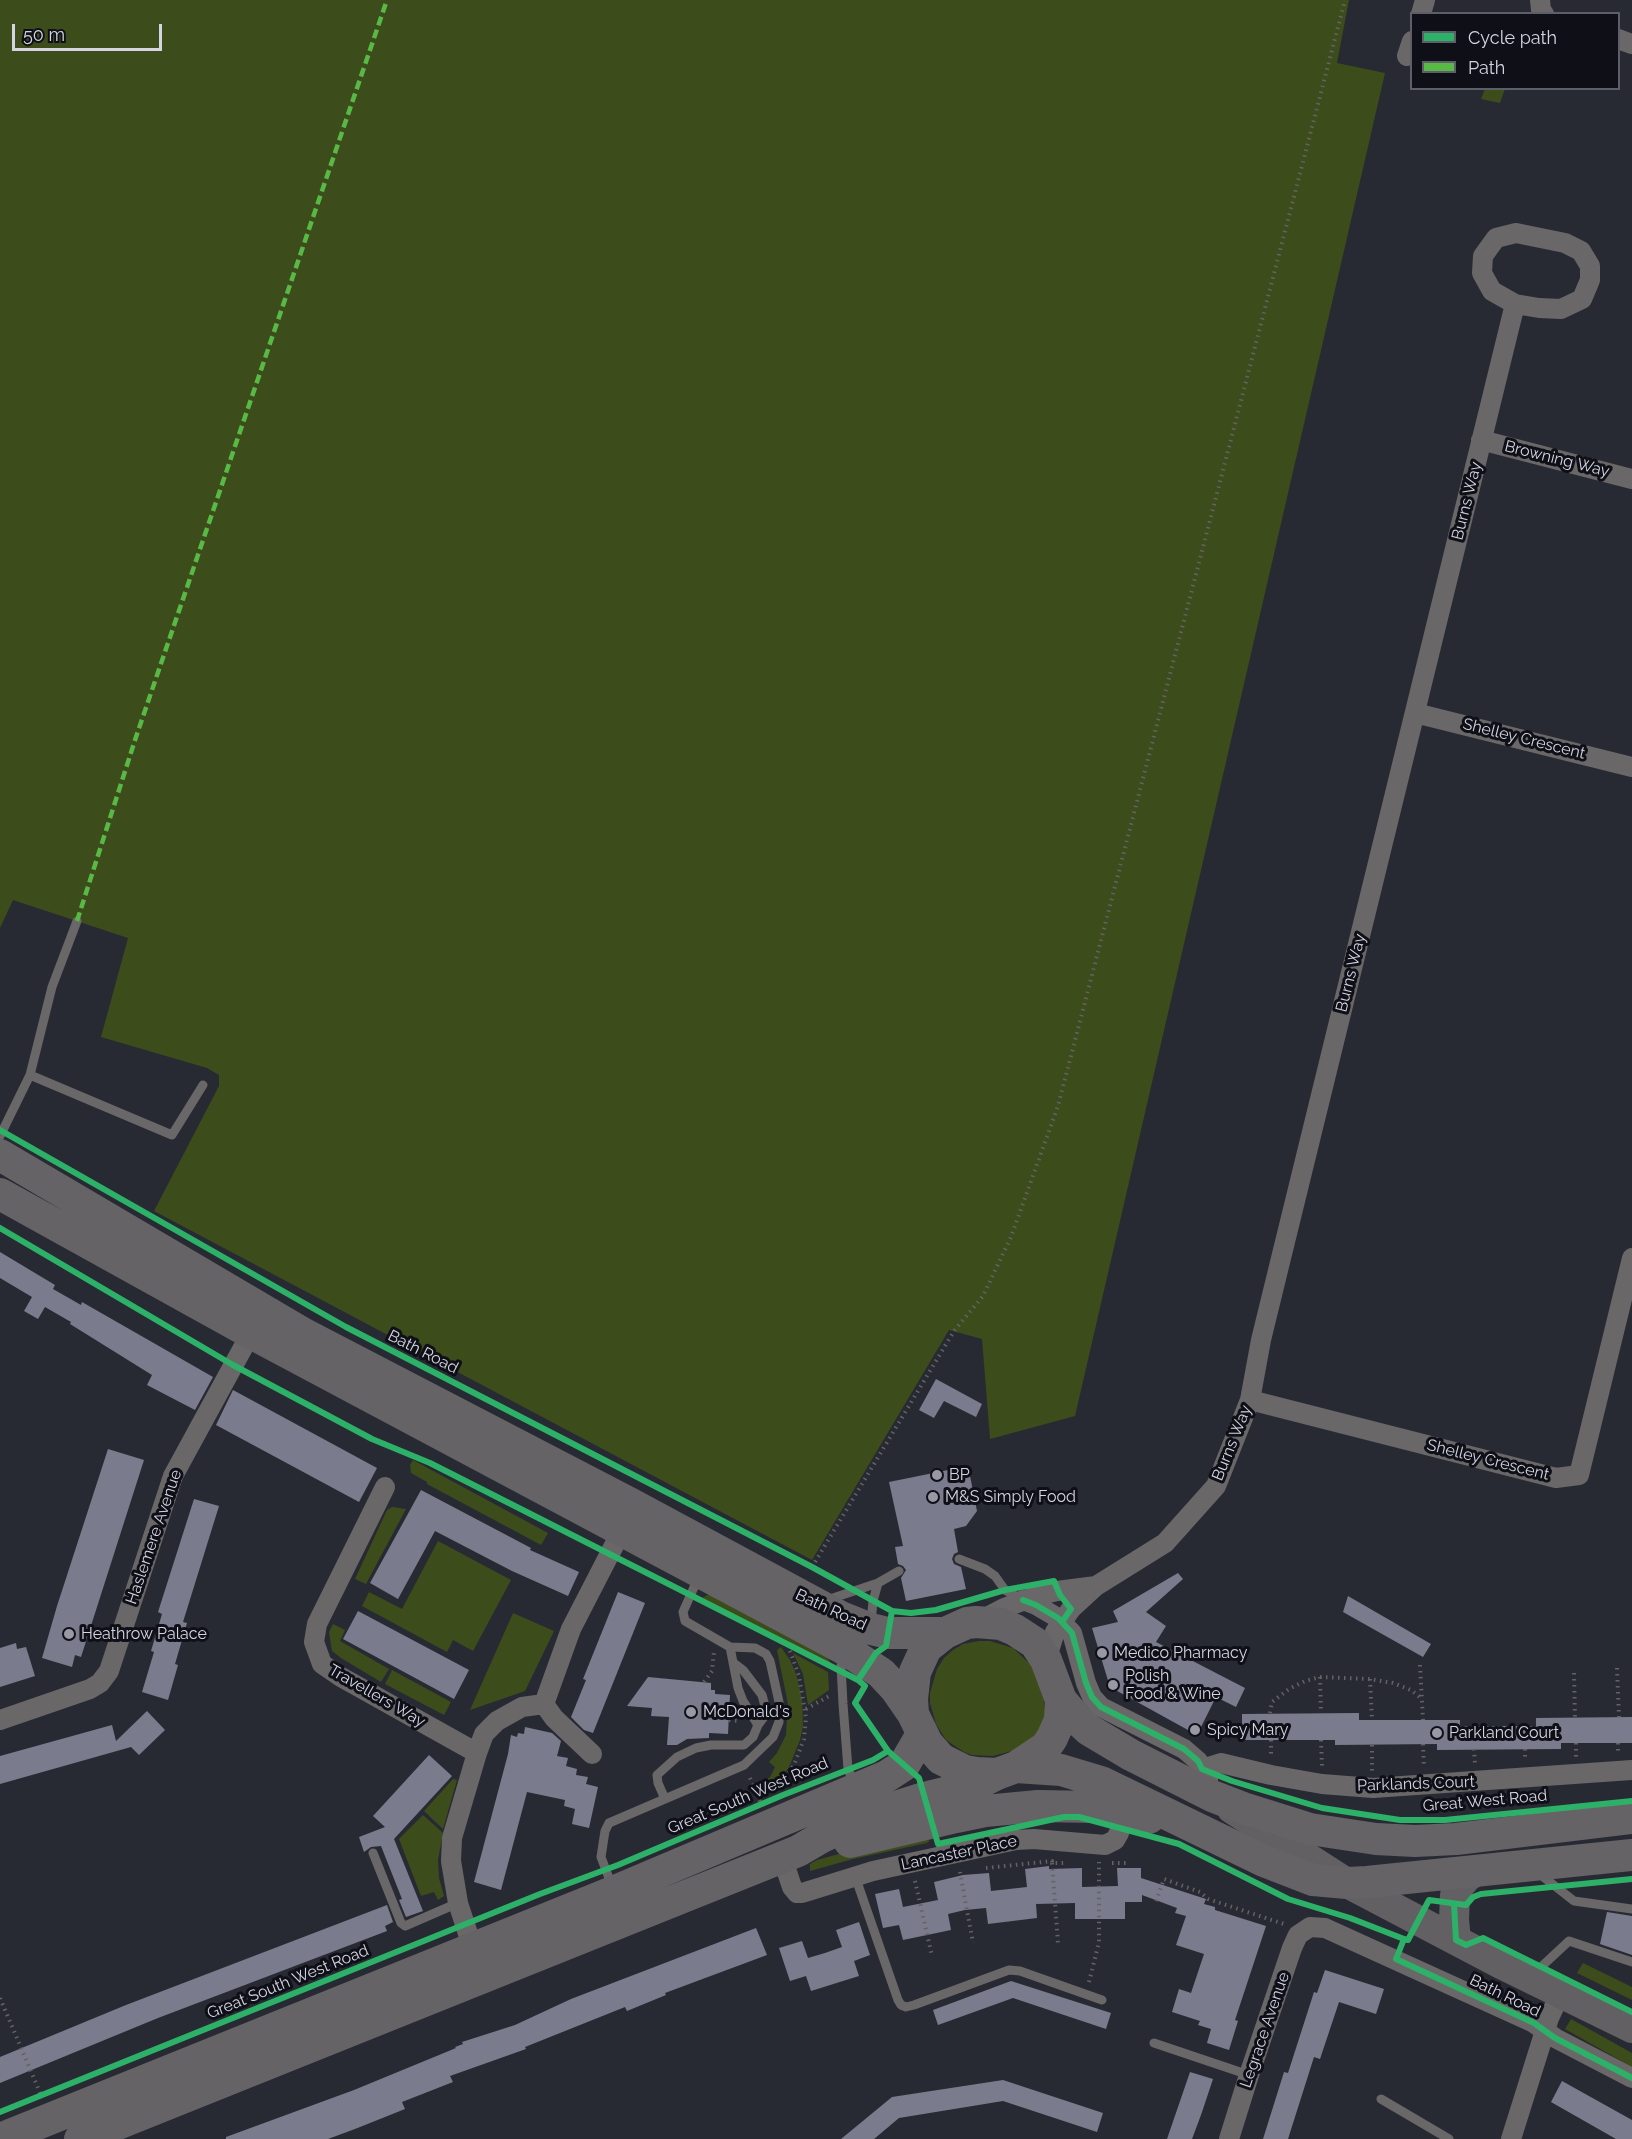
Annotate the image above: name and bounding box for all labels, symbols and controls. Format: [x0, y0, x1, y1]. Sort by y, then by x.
scale bar [15, 12, 165, 50]
legend [1410, 12, 1620, 90]
text: 50 m [23, 24, 65, 45]
text: Cycle path [1468, 27, 1557, 48]
text: Path [1468, 57, 1505, 78]
street label: Browning Way [1503, 437, 1611, 481]
street label: Burns Way [1448, 460, 1486, 542]
street label: Shelley Crescent [1461, 715, 1587, 763]
street label: Burns Way [1332, 932, 1370, 1014]
street label: Bath Road [385, 1326, 461, 1378]
street label: Burns Way [1208, 1402, 1256, 1484]
street label: Shelley Crescent [1425, 1436, 1551, 1484]
place label: BP [949, 1465, 970, 1485]
street label: Haslemere Avenue [122, 1467, 186, 1607]
marker: BP [930, 1468, 944, 1482]
place label: M&S Simply Food [945, 1487, 1076, 1507]
marker: M&S Simply Food [926, 1490, 940, 1504]
street label: Bath Road [792, 1585, 870, 1635]
place label: Heathrow Palace [81, 1624, 207, 1644]
marker: Heathrow Palace [62, 1627, 76, 1641]
place label: Medico Pharmacy [1114, 1643, 1247, 1663]
marker: Medico Pharmacy [1095, 1646, 1109, 1660]
street label: Travellers Way [325, 1661, 429, 1731]
place label: Polish Food & Wine [1125, 1666, 1221, 1704]
marker: Polish Food & Wine [1106, 1678, 1120, 1692]
place label: McDonald's [703, 1702, 790, 1722]
marker: McDonald's [684, 1705, 698, 1719]
place label: Spicy Mary [1207, 1720, 1288, 1740]
marker: Spicy Mary [1188, 1723, 1202, 1737]
place label: Parkland Court [1449, 1723, 1559, 1743]
marker: Parkland Court [1430, 1726, 1444, 1740]
street label: Great South West Road [665, 1753, 831, 1839]
street label: Parklands Court [1357, 1772, 1475, 1796]
street label: Great West Road [1422, 1786, 1548, 1816]
street label: Lancaster Place [899, 1831, 1019, 1875]
street label: Great South West Road [204, 1941, 372, 2023]
street label: Legrace Avenue [1236, 1970, 1294, 2090]
street label: Bath Road [1466, 1971, 1544, 2021]

